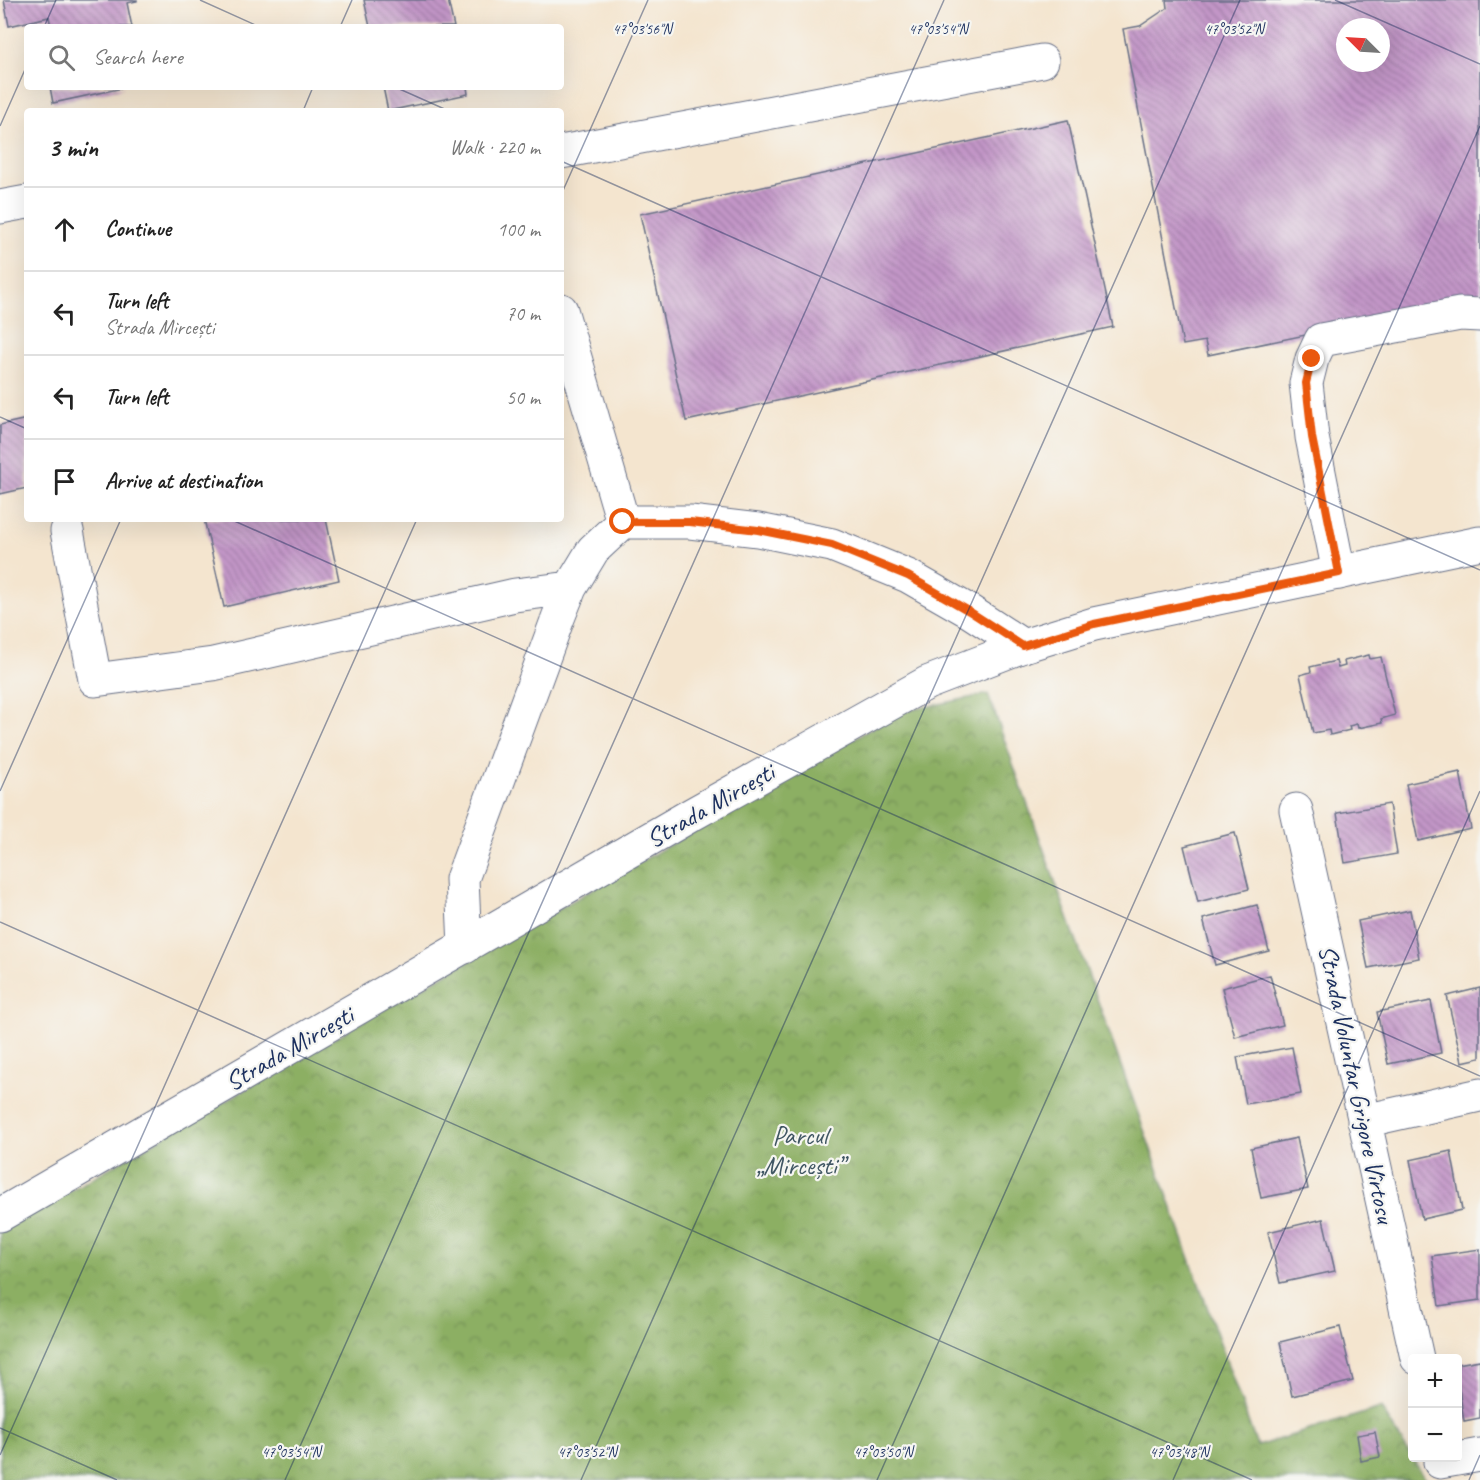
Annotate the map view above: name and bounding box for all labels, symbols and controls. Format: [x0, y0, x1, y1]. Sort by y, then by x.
north arrow [1336, 18, 1390, 72]
text: 47°03'56"N [612, 20, 675, 39]
text: 47°03'54"N [908, 20, 971, 39]
text: 47°03'52"N [1204, 20, 1267, 39]
search box [24, 24, 564, 90]
icon: search [45, 41, 78, 74]
text: Search here [93, 43, 183, 71]
text: 3 min [48, 131, 98, 164]
text: Walk · 220 m [450, 135, 540, 160]
icon: ahead [48, 213, 81, 246]
text: Continue [105, 215, 171, 243]
text: 100 m [497, 217, 540, 242]
text: Turn left [105, 287, 169, 315]
icon: left [48, 297, 81, 330]
text: 70 m [506, 301, 540, 326]
text: Strada Mircești [105, 315, 215, 340]
route end [1298, 345, 1324, 371]
icon: left [48, 381, 81, 414]
text: Turn left [105, 383, 169, 411]
text: 50 m [506, 385, 540, 410]
icon: arrive [48, 465, 81, 498]
text: Arrive at destination [105, 467, 262, 495]
route start [609, 508, 635, 534]
street label: Strada Mircești [640, 754, 783, 855]
street label: Strada Voluntar Grigore Vîrtosu [1311, 942, 1403, 1229]
street label: Strada Mircești [219, 997, 362, 1098]
park label: Parcul „Mircești” [756, 1119, 850, 1182]
map controls [1408, 1354, 1462, 1462]
button: + [1408, 1354, 1462, 1408]
button: − [1408, 1408, 1462, 1462]
text: 47°03'54"N [261, 1443, 324, 1462]
text: 47°03'52"N [557, 1443, 620, 1462]
text: 47°03'50"N [853, 1443, 916, 1462]
text: 47°03'48"N [1149, 1443, 1212, 1462]

